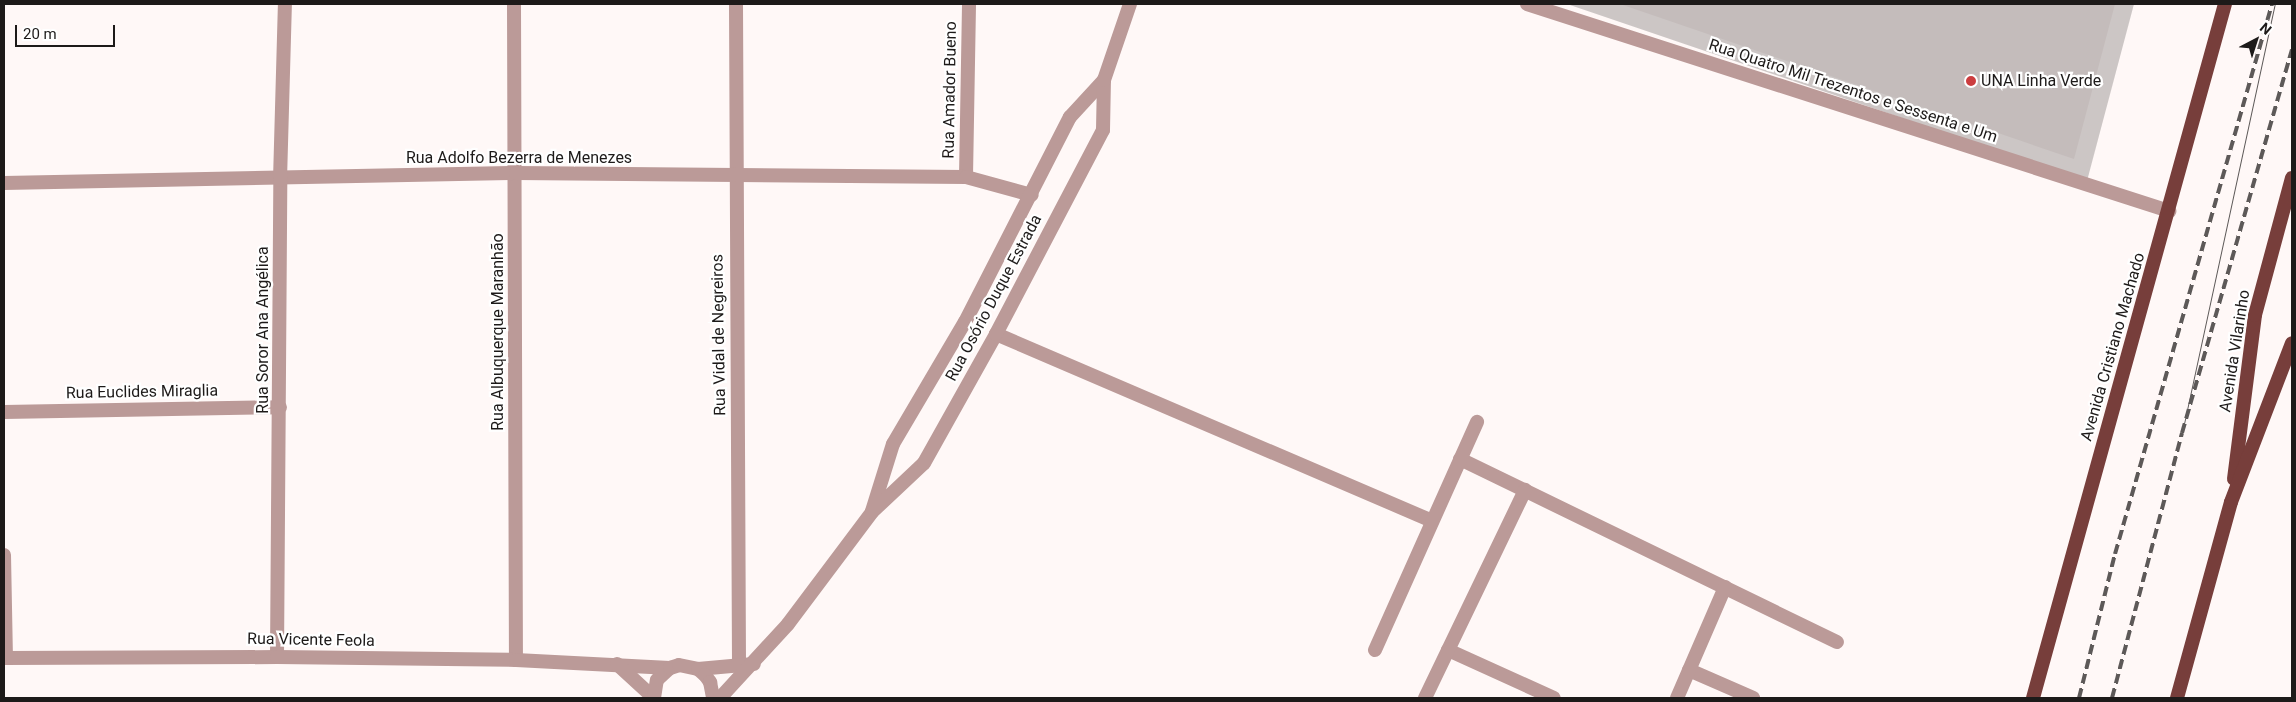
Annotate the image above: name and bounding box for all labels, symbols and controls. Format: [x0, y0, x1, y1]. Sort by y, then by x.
scale bar [18, 15, 118, 47]
north arrow [2231, 15, 2281, 65]
text: N [2257, 19, 2275, 38]
street label: Rua Amador Bueno [939, 21, 961, 159]
text: 20 m [23, 25, 57, 43]
street label: Rua Quatro Mil Trezentos e Sessenta e Um [1706, 35, 2000, 147]
place label: UNA Linha Verde [1981, 71, 2101, 91]
marker: UNA Linha Verde [1965, 75, 1977, 87]
street label: Rua Adolfo Bezerra de Menezes [406, 148, 632, 168]
street label: Rua Osório Duque Estrada [942, 211, 1046, 385]
street label: Rua Albuquerque Maranhão [488, 233, 508, 431]
street label: Rua Soror Ana Angélica [253, 246, 273, 414]
street label: Avenida Cristiano Machado [2077, 251, 2149, 443]
street label: Rua Vidal de Negreiros [708, 254, 730, 416]
street label: Avenida Vilarinho [2216, 289, 2254, 413]
street label: Rua Euclides Miraglia [66, 381, 218, 403]
street label: Rua Vicente Feola [247, 629, 375, 651]

